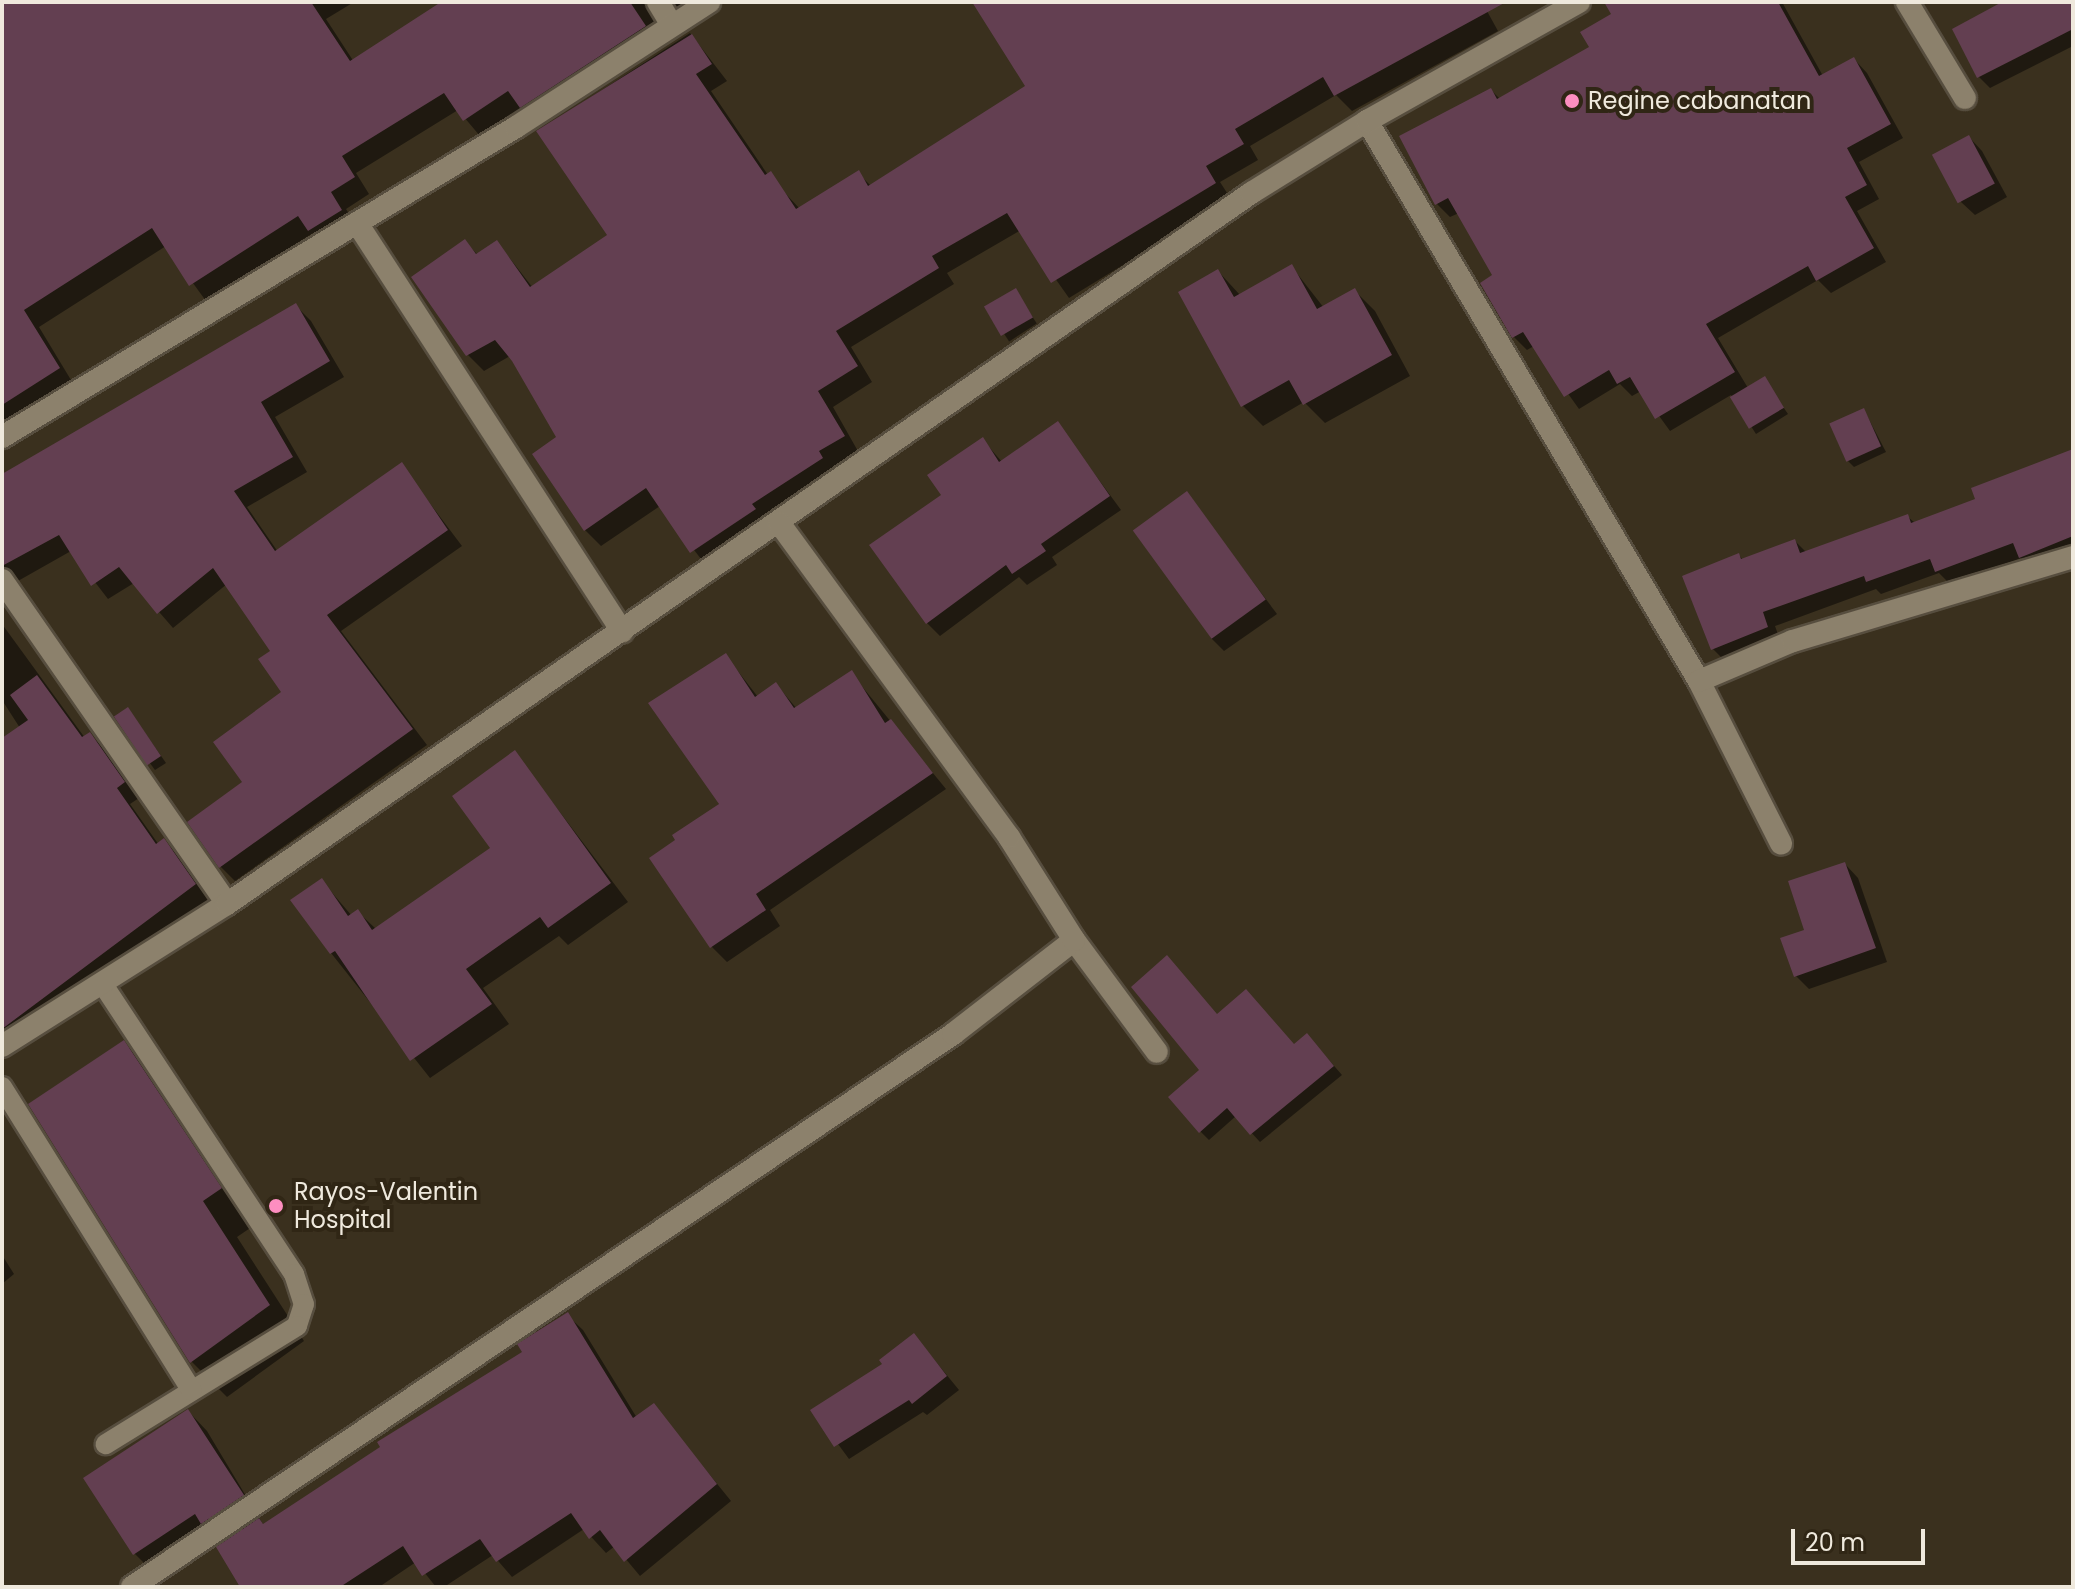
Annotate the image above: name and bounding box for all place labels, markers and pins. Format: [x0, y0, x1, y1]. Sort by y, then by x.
place label: Regine cabanatan [1588, 87, 1811, 115]
marker: Regine cabanatan [1563, 92, 1581, 110]
place label: Rayos-Valentin Hospital [294, 1178, 478, 1234]
marker: Rayos-Valentin Hospital [265, 1195, 287, 1217]

